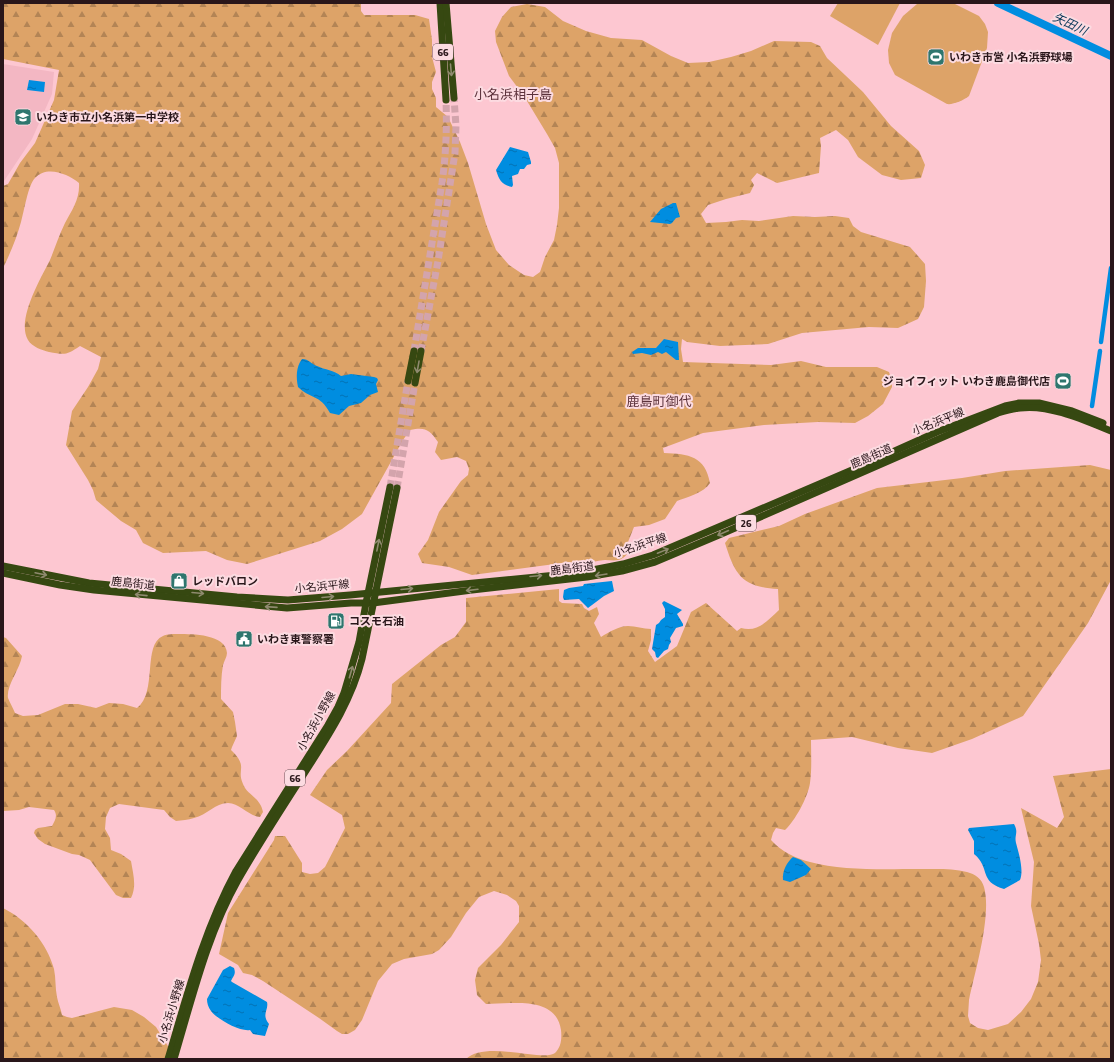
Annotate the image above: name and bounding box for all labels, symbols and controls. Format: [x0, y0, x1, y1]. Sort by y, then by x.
water label: 矢田川 [1050, 7, 1092, 41]
road number: 66 [433, 44, 453, 60]
sports icon: いわき市営 小名浜野球場 [926, 47, 946, 67]
place label: いわき市営 小名浜野球場 [949, 49, 1072, 65]
one-way arrow [448, 63, 455, 76]
district label: 小名浜相子島 [474, 84, 552, 104]
school or university icon: いわき市立小名浜第一中学校 [13, 107, 33, 127]
place label: いわき市立小名浜第一中学校 [36, 109, 179, 125]
one-way arrow [414, 360, 422, 373]
sports icon: ジョイフィット いわき鹿島御代店 [1053, 371, 1073, 391]
place label: ジョイフィット いわき鹿島御代店 [883, 373, 1050, 389]
district label: 鹿島町御代 [626, 391, 692, 411]
street label: 小名浜平線 [910, 403, 966, 439]
street label: 鹿島街道 [848, 440, 894, 472]
road number: 26 [736, 515, 756, 531]
street label: 小名浜平線 [611, 529, 669, 561]
one-way arrow [718, 530, 730, 537]
one-way arrow [374, 539, 382, 552]
one-way arrow [657, 546, 669, 554]
street label: 鹿島街道 [549, 557, 595, 579]
one-way arrow [34, 570, 47, 578]
shop icon: レッドバロン [169, 571, 189, 591]
one-way arrow [595, 571, 608, 579]
street label: 鹿島街道 [110, 573, 156, 593]
place label: レッドバロン [192, 573, 258, 589]
one-way arrow [529, 573, 542, 580]
street label: 小名浜平線 [294, 576, 350, 596]
one-way arrow [400, 586, 413, 593]
one-way arrow [466, 586, 479, 594]
one-way arrow [191, 589, 204, 597]
one-way arrow [135, 591, 148, 599]
one-way arrow [321, 593, 334, 601]
one-way arrow [265, 603, 278, 610]
fuel station icon: コスモ石油 [326, 611, 346, 631]
place label: コスモ石油 [349, 613, 404, 629]
public building icon: いわき東警察署 [234, 629, 254, 649]
place label: いわき東警察署 [257, 631, 334, 647]
one-way arrow [348, 666, 355, 679]
street label: 小名浜小野線 [293, 688, 339, 754]
road number: 66 [285, 770, 305, 786]
street label: 小名浜小野線 [154, 977, 188, 1045]

